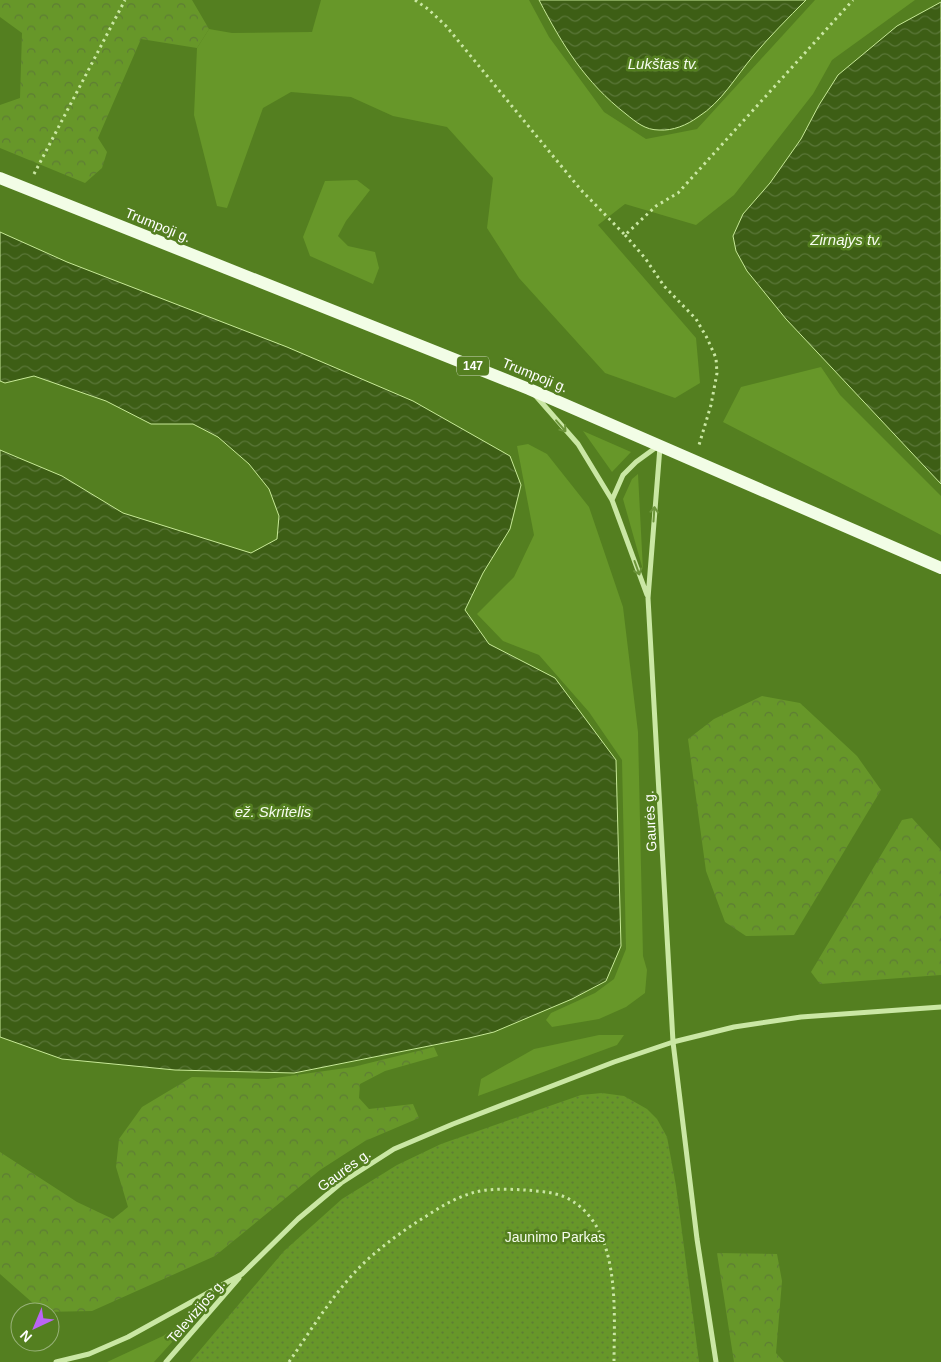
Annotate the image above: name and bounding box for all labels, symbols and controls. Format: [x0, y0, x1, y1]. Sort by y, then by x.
water label: Lukštas tv. [628, 55, 698, 72]
street label: Trumpoji g. [123, 205, 193, 245]
water label: Zirnajys tv. [809, 231, 882, 248]
street label: Trumpoji g. [500, 355, 570, 395]
road number: 147 [457, 356, 489, 376]
one-way arrow [556, 419, 567, 432]
one-way arrow [650, 506, 659, 522]
one-way arrow [633, 560, 642, 575]
street label: Gaurės g. [640, 790, 660, 852]
water label: ež. Skritelis [235, 803, 312, 820]
street label: Gaurės g. [314, 1145, 374, 1195]
park label: Jaunimo Parkas [505, 1229, 605, 1245]
street label: Televizijos g. [164, 1276, 228, 1346]
north arrow [10, 1302, 60, 1352]
text: N [17, 1327, 35, 1346]

